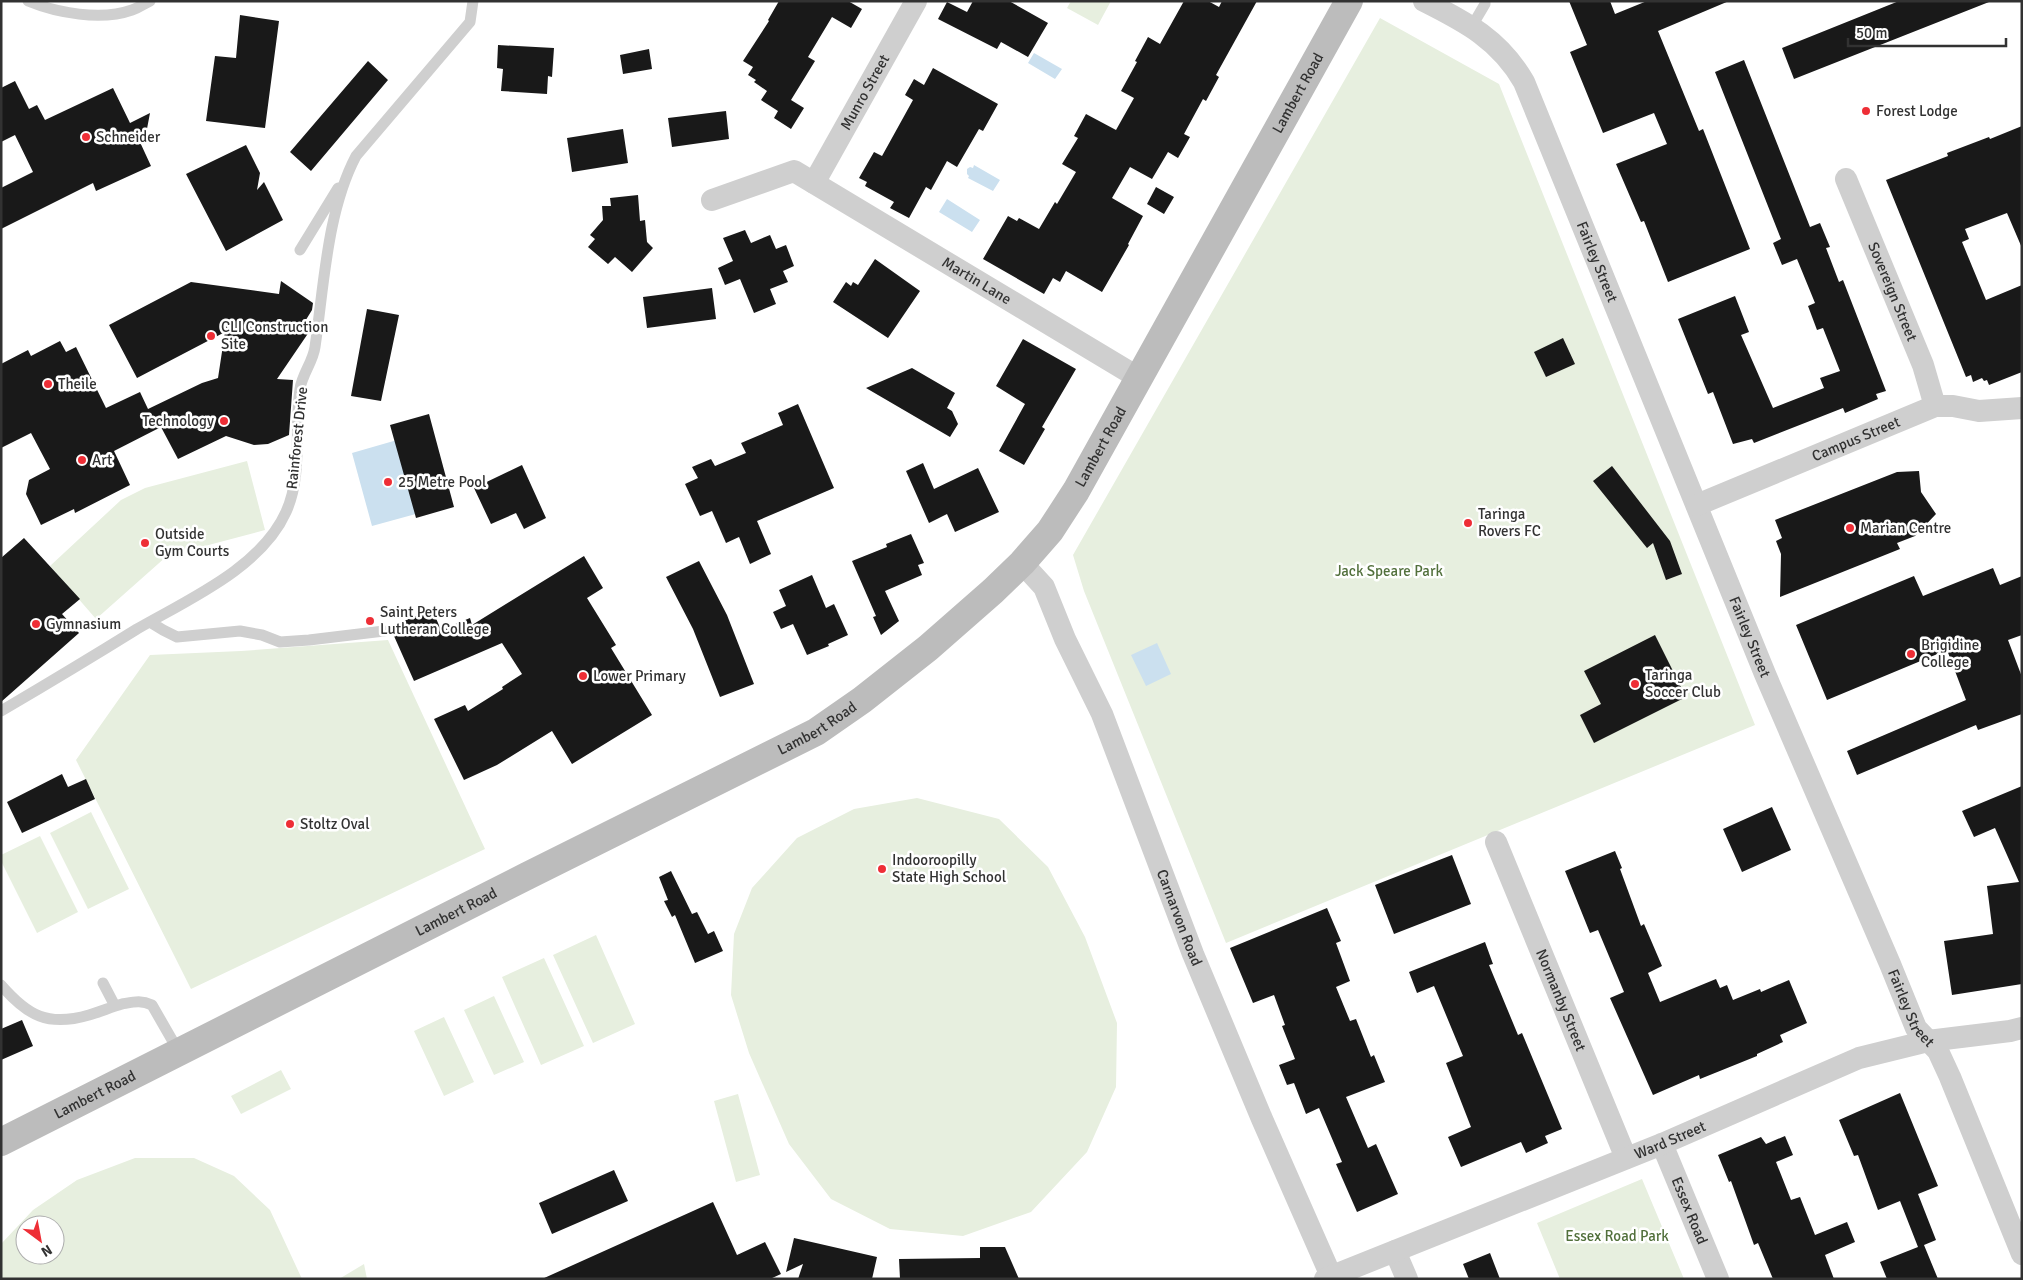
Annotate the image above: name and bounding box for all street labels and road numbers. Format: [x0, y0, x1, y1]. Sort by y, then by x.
street label: Lambert Road [1268, 50, 1327, 136]
street label: Munro Street [836, 51, 893, 133]
street label: Fairley Street [1573, 219, 1622, 305]
street label: Sovereign Street [1864, 240, 1921, 344]
street label: Martin Lane [939, 253, 1015, 308]
street label: Rainforest Drive [283, 386, 311, 490]
street label: Lambert Road [1071, 403, 1130, 490]
street label: Campus Street [1809, 413, 1903, 465]
street label: Fairley Street [1725, 594, 1774, 680]
street label: Lambert Road [774, 698, 860, 759]
street label: Carnarvon Road [1153, 867, 1206, 969]
street label: Lambert Road [412, 884, 500, 940]
street label: Normanby Street [1532, 946, 1590, 1054]
street label: Fairley Street [1884, 966, 1938, 1051]
street label: Lambert Road [51, 1066, 139, 1123]
street label: Ward Street [1632, 1117, 1708, 1163]
street label: Essex Road [1668, 1174, 1712, 1247]

